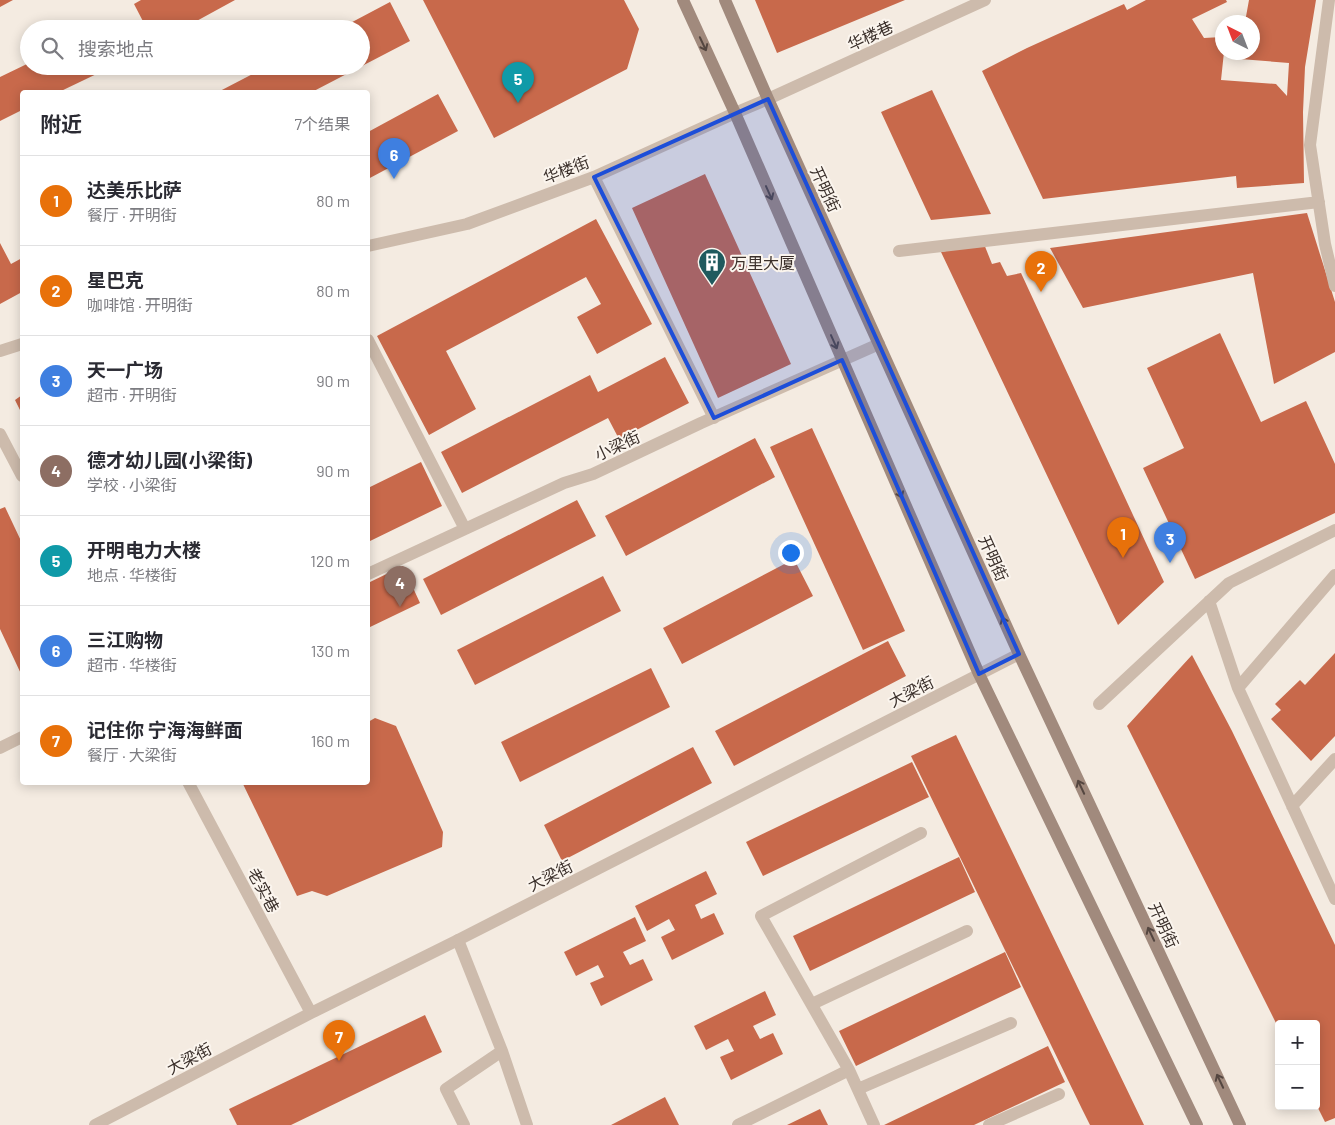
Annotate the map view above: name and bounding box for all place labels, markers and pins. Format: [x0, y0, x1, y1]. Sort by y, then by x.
pin: 5 [502, 62, 534, 103]
pin: 6 [378, 138, 410, 179]
building icon: 万里大厦 [697, 247, 727, 286]
pin: 2 [1025, 251, 1057, 292]
place label: 万里大厦 [731, 253, 795, 272]
pin: 1 [1107, 517, 1139, 558]
pin: 3 [1154, 522, 1186, 563]
pin: 4 [384, 566, 416, 607]
pin: 7 [323, 1020, 355, 1061]

